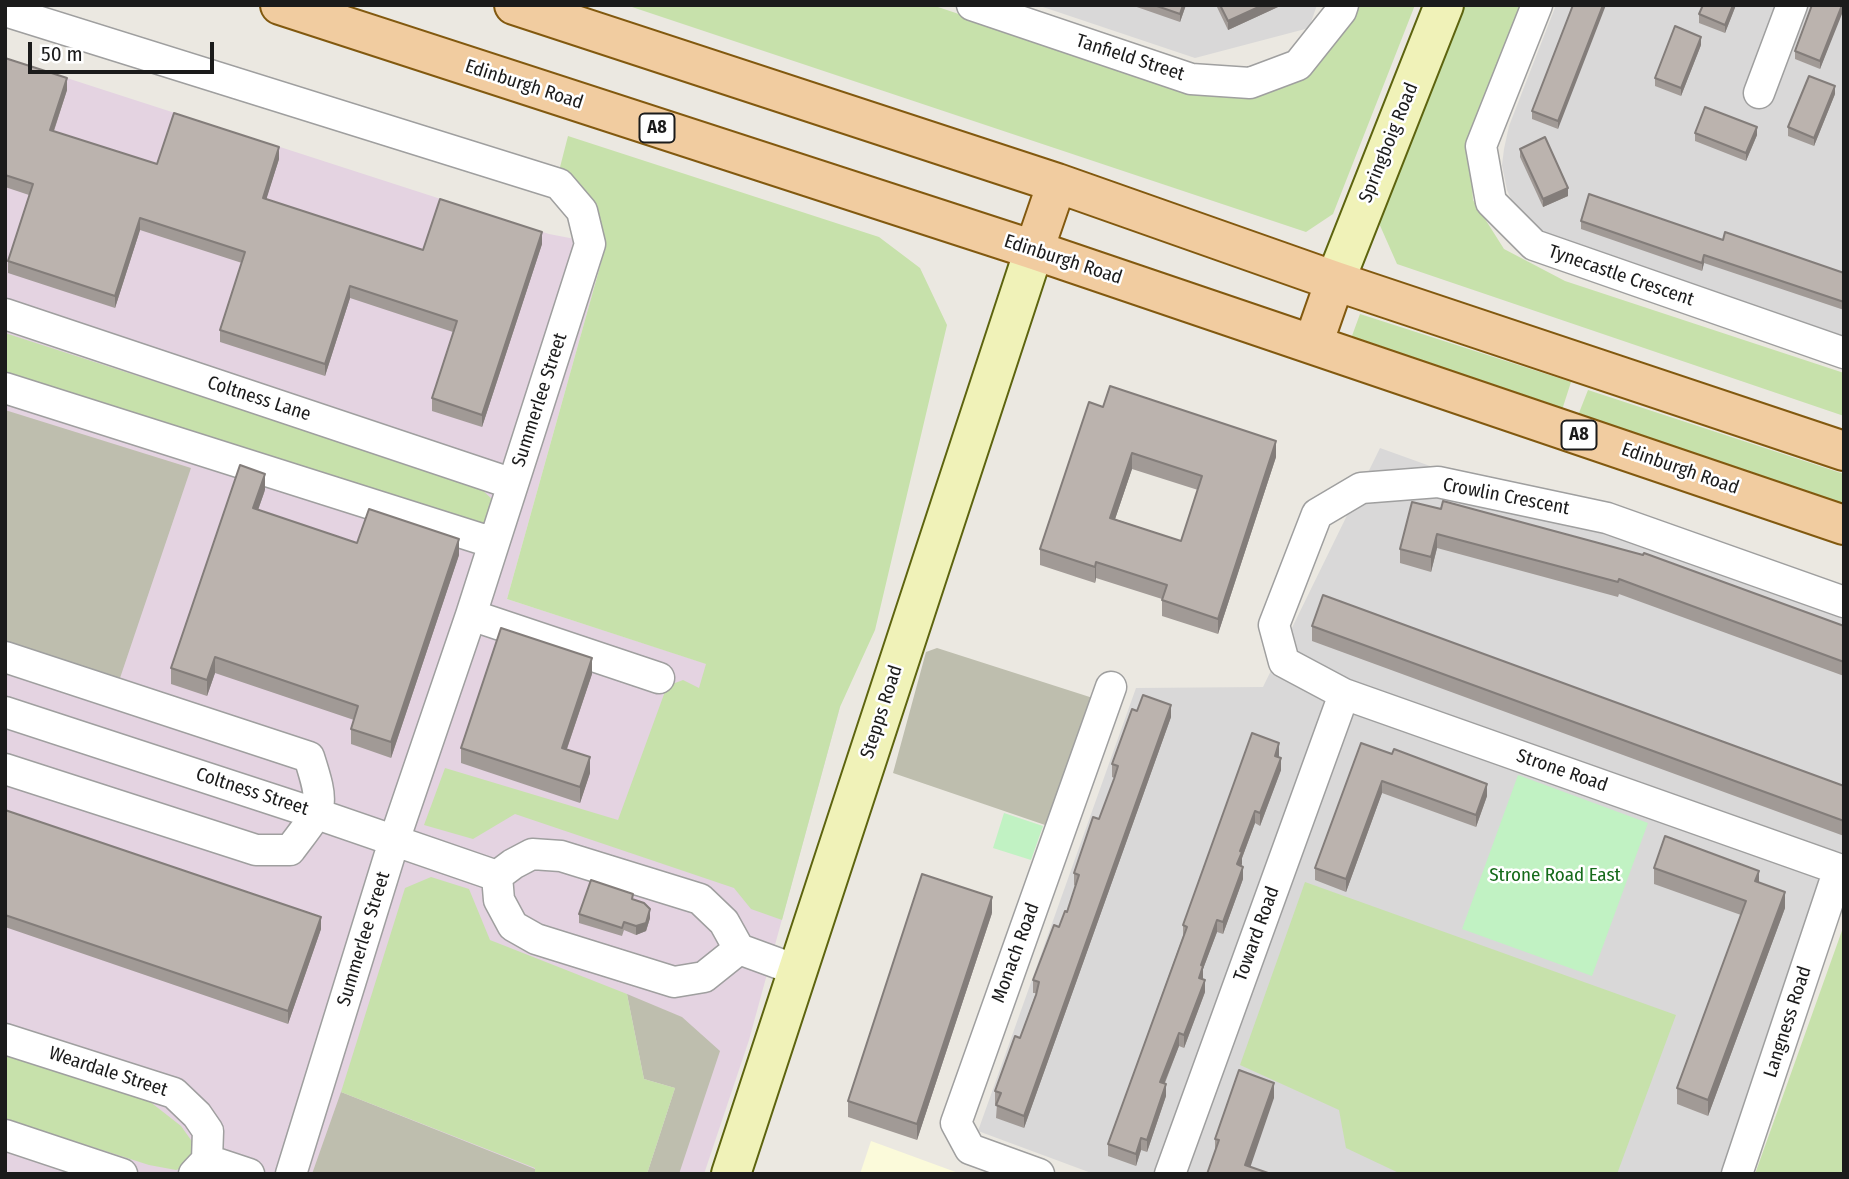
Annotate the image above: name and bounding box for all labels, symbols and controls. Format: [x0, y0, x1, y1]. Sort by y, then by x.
scale bar [32, 28, 217, 72]
street label: Tanfield Street [1073, 30, 1187, 86]
text: 50 m [41, 41, 83, 67]
street label: Edinburgh Road [462, 55, 586, 115]
street label: Springboig Road [1355, 80, 1423, 206]
road number: A8 [640, 113, 674, 142]
street label: Edinburgh Road [1001, 230, 1125, 290]
street label: Tynecastle Crescent [1545, 240, 1697, 312]
street label: Summerlee Street [508, 330, 572, 470]
street label: Coltness Lane [204, 372, 314, 426]
road number: A8 [1562, 421, 1596, 450]
street label: Edinburgh Road [1618, 438, 1742, 500]
street label: Crowlin Crescent [1441, 474, 1571, 520]
street label: Stepps Road [856, 662, 908, 762]
street label: Strone Road [1513, 745, 1611, 797]
street label: Coltness Street [193, 763, 311, 821]
park label: Strone Road East [1489, 865, 1621, 887]
street label: Summerlee Street [333, 869, 395, 1009]
street label: Toward Road [1229, 883, 1285, 985]
street label: Monach Road [987, 900, 1045, 1006]
street label: Langness Road [1759, 963, 1817, 1081]
street label: Weardale Street [46, 1042, 170, 1102]

